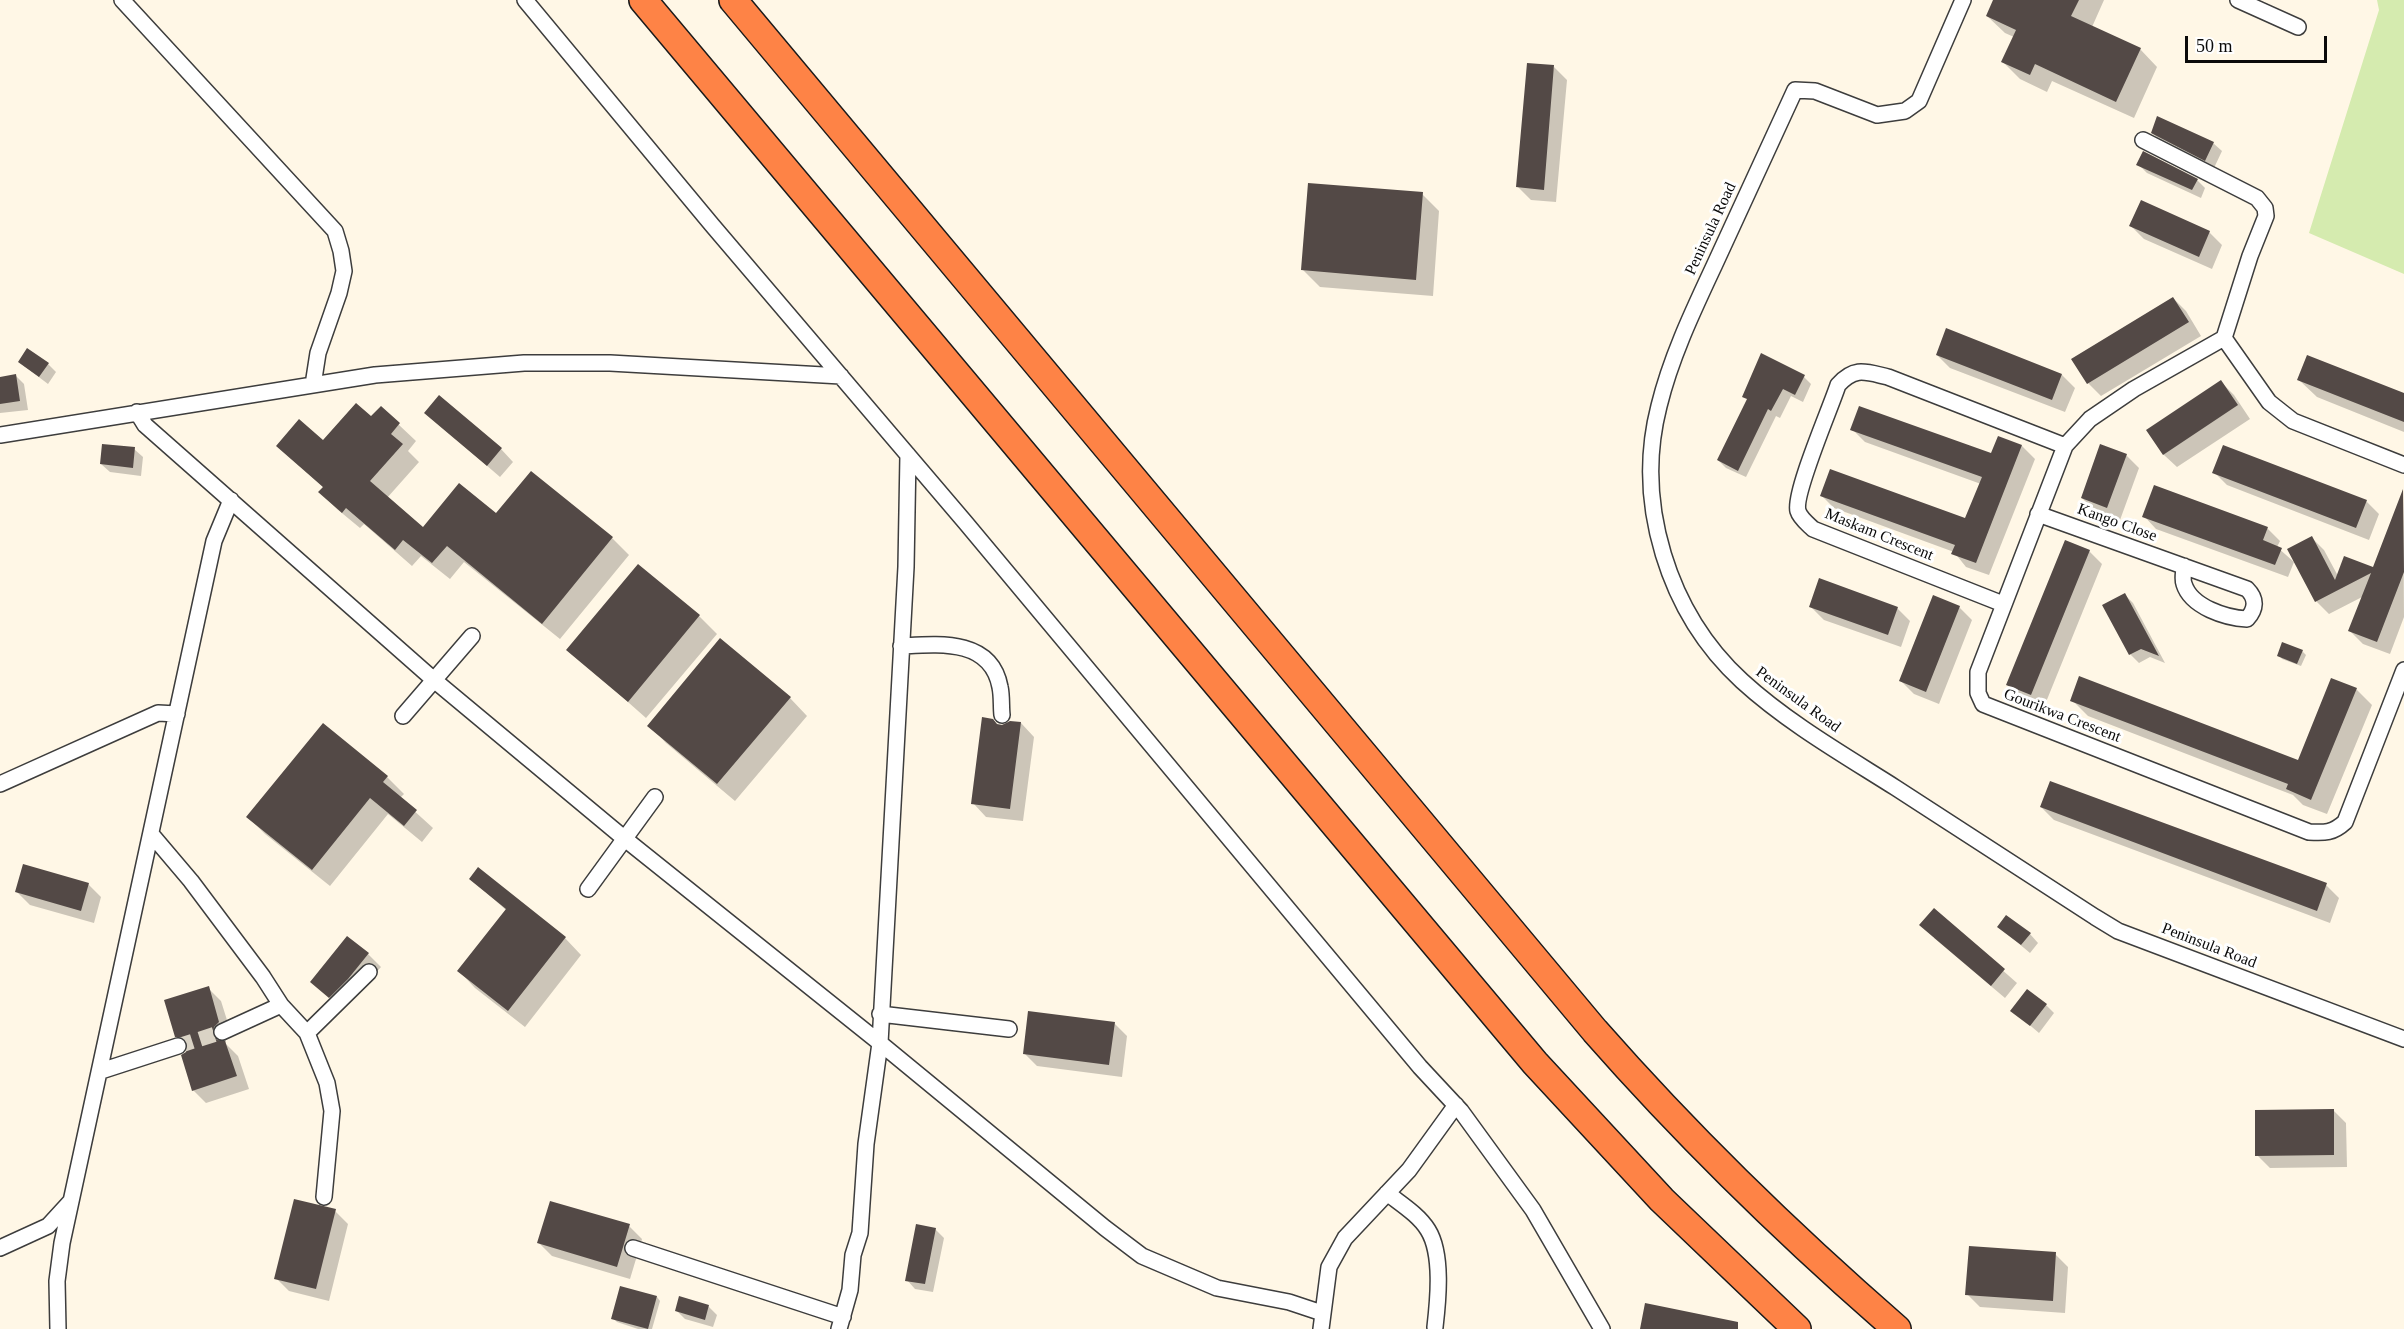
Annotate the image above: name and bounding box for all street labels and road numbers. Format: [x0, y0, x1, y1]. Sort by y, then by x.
street label: Peninsula Road [1681, 180, 1741, 278]
street label: Kango Close [2075, 500, 2159, 546]
street label: Maskam Crescent [1822, 505, 1936, 565]
street label: Peninsula Road [1752, 663, 1844, 737]
street label: Gourikwa Crescent [2001, 685, 2123, 747]
street label: Peninsula Road [2159, 919, 2259, 973]

